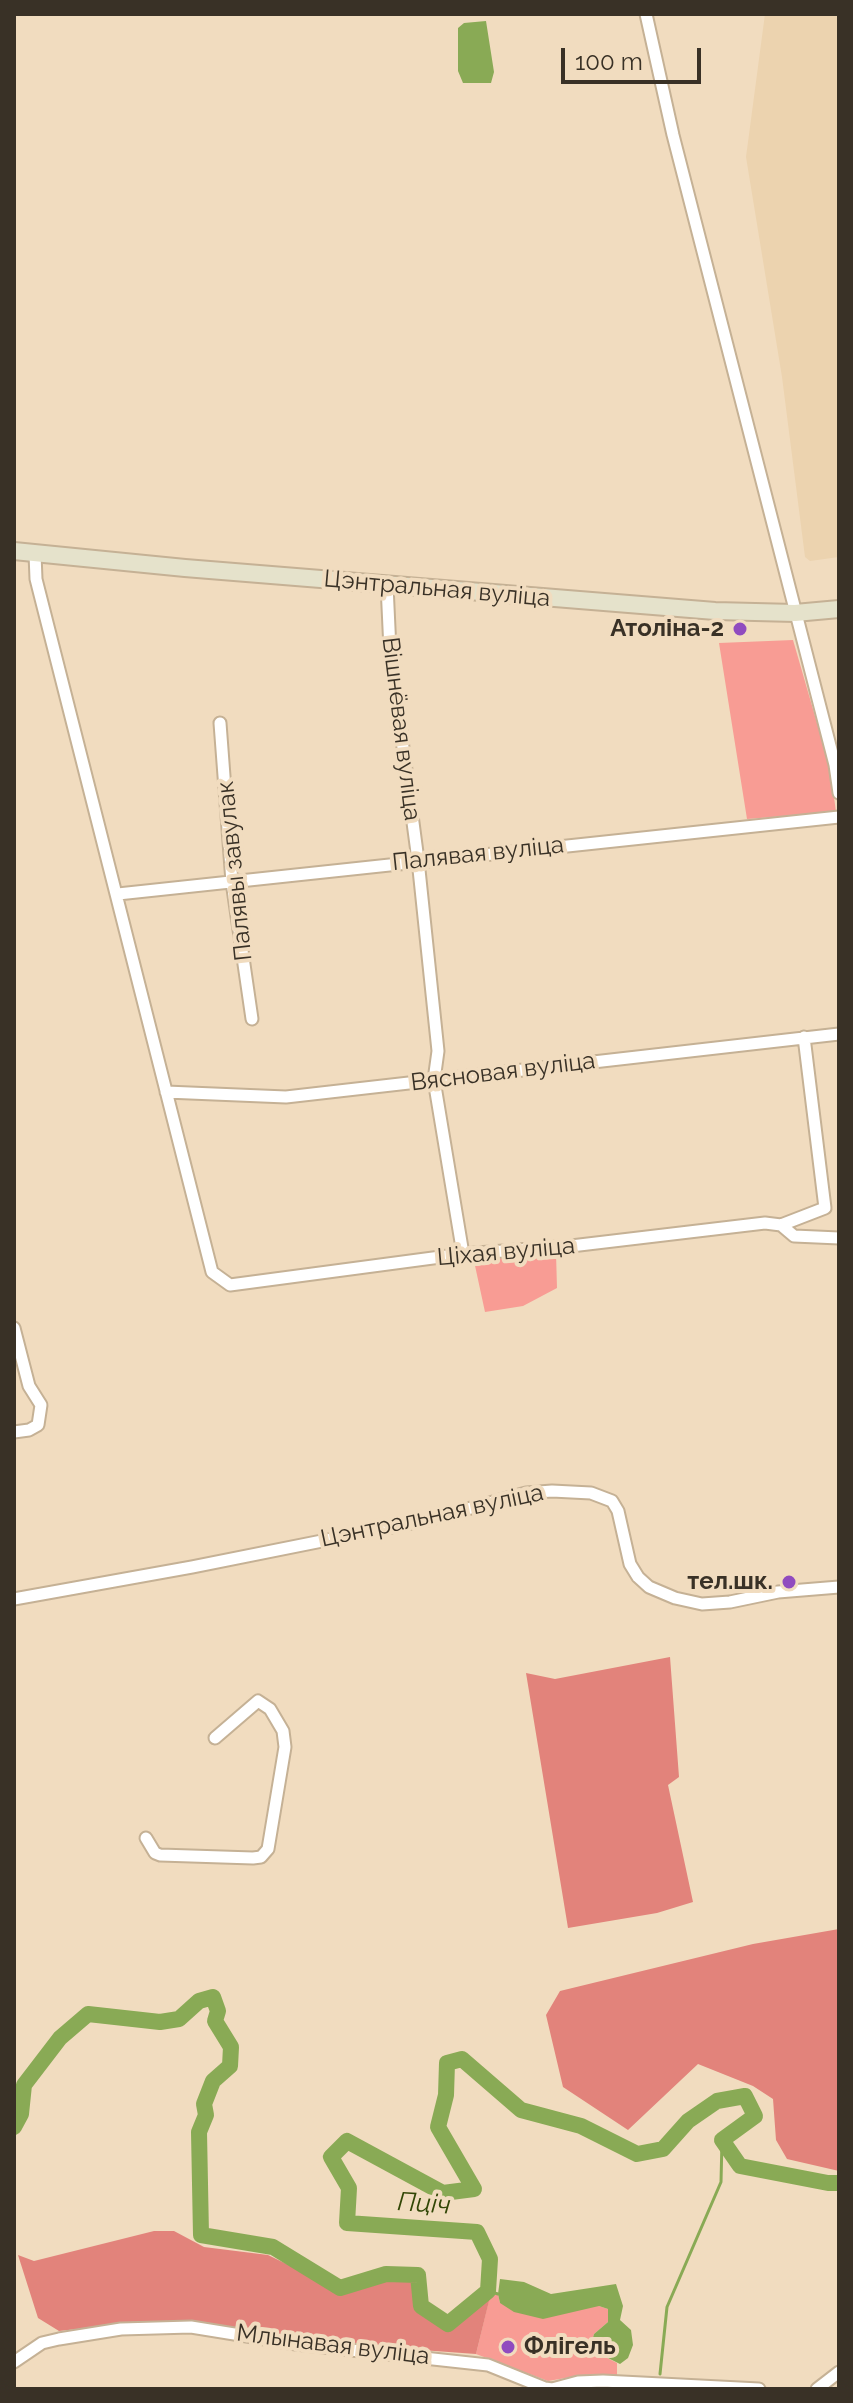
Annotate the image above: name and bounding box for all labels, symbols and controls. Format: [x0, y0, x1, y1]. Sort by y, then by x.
scale bar [565, 32, 705, 82]
text: 100 m [575, 47, 643, 76]
street label: Цэнтральная вуліца [323, 565, 551, 613]
place label: Атоліна-2 [610, 615, 724, 643]
marker: Атоліна-2 [731, 620, 749, 638]
street label: Вішнёвая вуліца [375, 636, 427, 822]
street label: Палявы завулак [211, 780, 259, 962]
street label: Палявая вуліца [391, 831, 565, 877]
street label: Вясновая вуліца [409, 1046, 597, 1098]
street label: Ціхая вуліца [436, 1232, 576, 1272]
street label: Цэнтральная вуліца [318, 1478, 546, 1554]
place label: тел.шк. [687, 1568, 773, 1596]
marker: тел.шк. [780, 1573, 798, 1591]
water label: Пціч [397, 2187, 451, 2221]
street label: Млынавая вуліца [235, 2319, 431, 2371]
place label: Флігель [524, 2333, 616, 2361]
marker: Флігель [499, 2338, 517, 2356]

